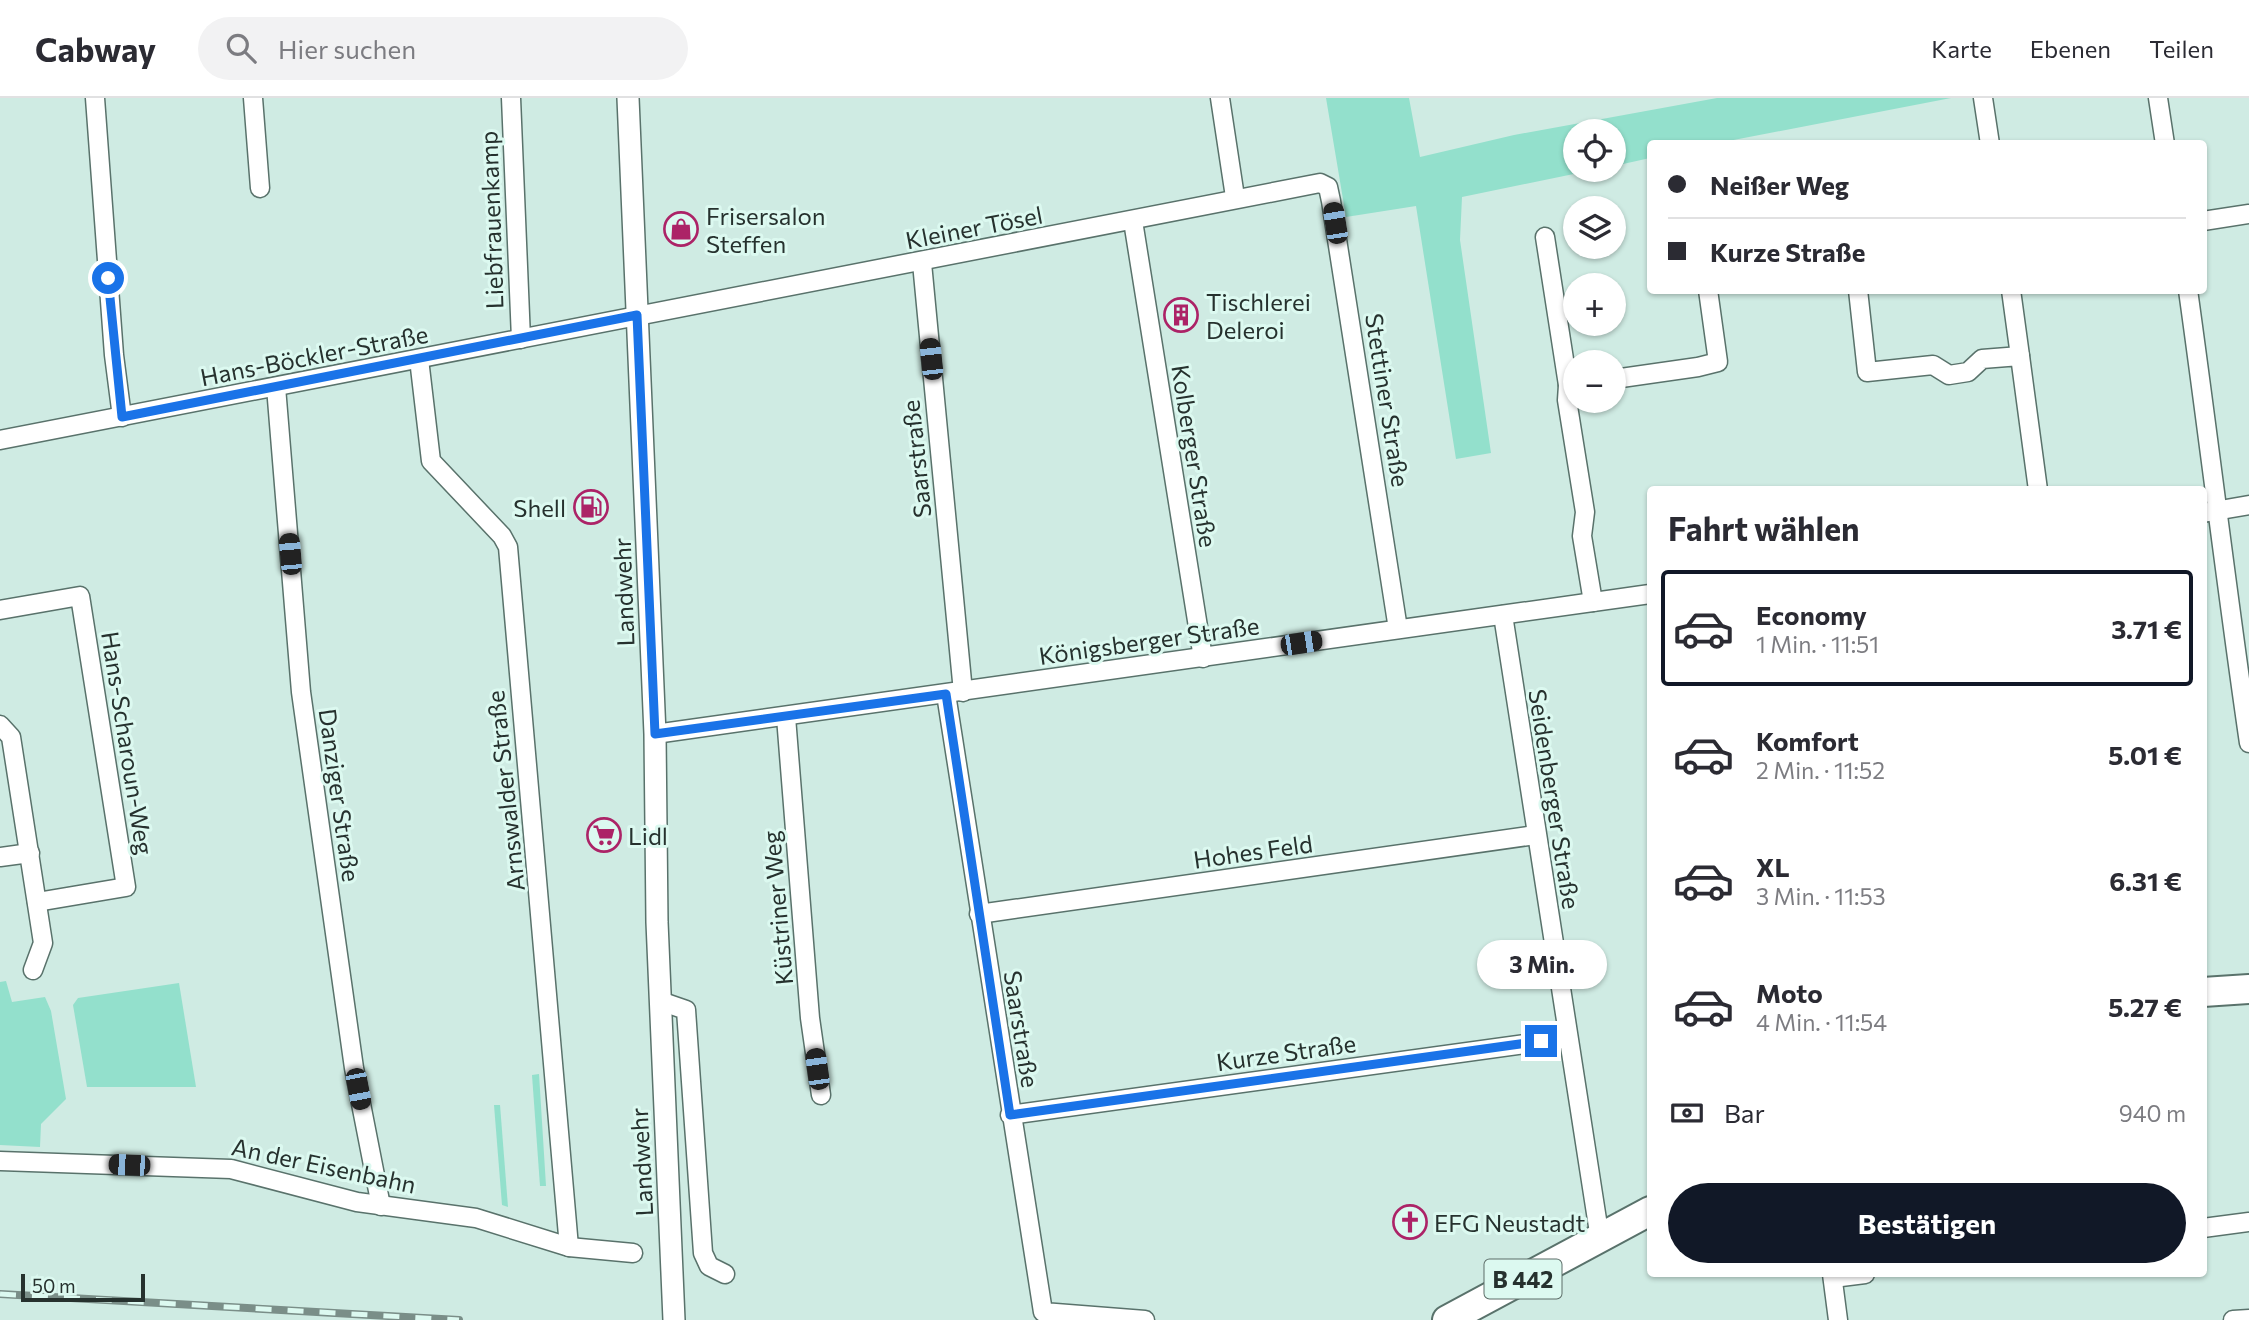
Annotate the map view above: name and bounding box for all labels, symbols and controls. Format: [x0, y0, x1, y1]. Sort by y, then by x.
search box [198, 17, 688, 80]
text: Cabway [35, 28, 156, 69]
icon: search [222, 29, 260, 67]
text: Hier suchen [278, 33, 416, 64]
text: Karte [1931, 34, 1992, 63]
text: Ebenen [2030, 34, 2111, 63]
text: Teilen [2149, 34, 2214, 63]
map controls [1563, 119, 1626, 413]
button: locate [1563, 119, 1626, 182]
street label: Liebfrauenkamp [473, 130, 509, 310]
text: Neißer Weg [1710, 169, 1849, 200]
button: layers [1563, 196, 1626, 259]
street label: Kleiner Tösel [903, 200, 1045, 254]
place label: Frisersalon Steffen [706, 201, 826, 258]
car [1322, 201, 1349, 245]
shop icon: Frisersalon Steffen [662, 210, 700, 248]
text: Kurze Straße [1710, 236, 1865, 267]
route start [92, 262, 124, 294]
button: + [1563, 273, 1626, 336]
place label: Tischlerei Deleroi [1206, 287, 1311, 344]
building icon: Tischlerei Deleroi [1162, 296, 1200, 334]
street label: Stettiner Straße [1360, 311, 1416, 489]
street label: Hans-Böckler-Straße [198, 319, 430, 391]
car [919, 337, 944, 381]
button: − [1563, 350, 1626, 413]
street label: Kolberger Straße [1166, 363, 1224, 549]
street label: Saarstraße [895, 399, 937, 519]
fuel station icon: Shell [572, 488, 610, 526]
place label: Shell [513, 493, 566, 522]
text: Fahrt wählen [1668, 508, 1860, 548]
car [278, 532, 303, 576]
street label: Landwehr [607, 537, 639, 647]
icon: car [1672, 597, 1735, 660]
text: Economy [1756, 599, 1867, 630]
street label: Königsberger Straße [1037, 610, 1261, 670]
text: 3.71 € [2111, 613, 2182, 644]
street label: Hans-Scharoun-Weg [96, 629, 160, 857]
car [1279, 629, 1324, 657]
text: 1 Min. · 11:51 [1756, 630, 1879, 658]
street label: Seidenberger Straße [1523, 687, 1587, 911]
street label: Arnswalder Straße [480, 689, 530, 893]
street label: Danziger Straße [313, 707, 367, 883]
icon: car [1672, 723, 1735, 786]
text: Komfort [1756, 725, 1859, 756]
text: 5.01 € [2108, 739, 2182, 770]
text: 2 Min. · 11:52 [1756, 756, 1885, 784]
supermarket icon: Lidl [585, 816, 623, 854]
place label: Lidl [628, 821, 668, 850]
street label: Hohes Feld [1192, 828, 1314, 874]
street label: Küstriner Weg [756, 830, 798, 986]
icon: car [1672, 849, 1735, 912]
text: XL [1756, 851, 1790, 882]
text: 6.31 € [2109, 865, 2182, 896]
text: 3 Min. · 11:53 [1756, 882, 1886, 910]
callout: 3 Min. [1476, 940, 1606, 988]
text: 3 Min. [1509, 950, 1575, 978]
street label: Saarstraße [998, 968, 1046, 1090]
icon: car [1672, 975, 1735, 1038]
text: Moto [1756, 977, 1823, 1008]
text: 5.27 € [2108, 991, 2182, 1022]
text: 4 Min. · 11:54 [1756, 1008, 1887, 1036]
route end [1525, 1025, 1557, 1057]
street label: Kurze Straße [1214, 1028, 1358, 1076]
car [804, 1047, 831, 1091]
car [344, 1066, 373, 1112]
icon: cash [1668, 1094, 1706, 1132]
text: Bar [1724, 1097, 1765, 1128]
text: 940 m [2119, 1099, 2186, 1127]
street label: Landwehr [624, 1107, 658, 1217]
street label: An der Eisenbahn [229, 1131, 419, 1199]
car [108, 1154, 151, 1176]
button: Bestätigen [1668, 1183, 2186, 1263]
church icon: EFG Neustadt [1391, 1203, 1429, 1241]
place label: EFG Neustadt [1434, 1208, 1585, 1237]
road number: B 442 [1484, 1260, 1562, 1298]
scale bar [21, 1271, 145, 1303]
text: 50 m [32, 1274, 76, 1297]

